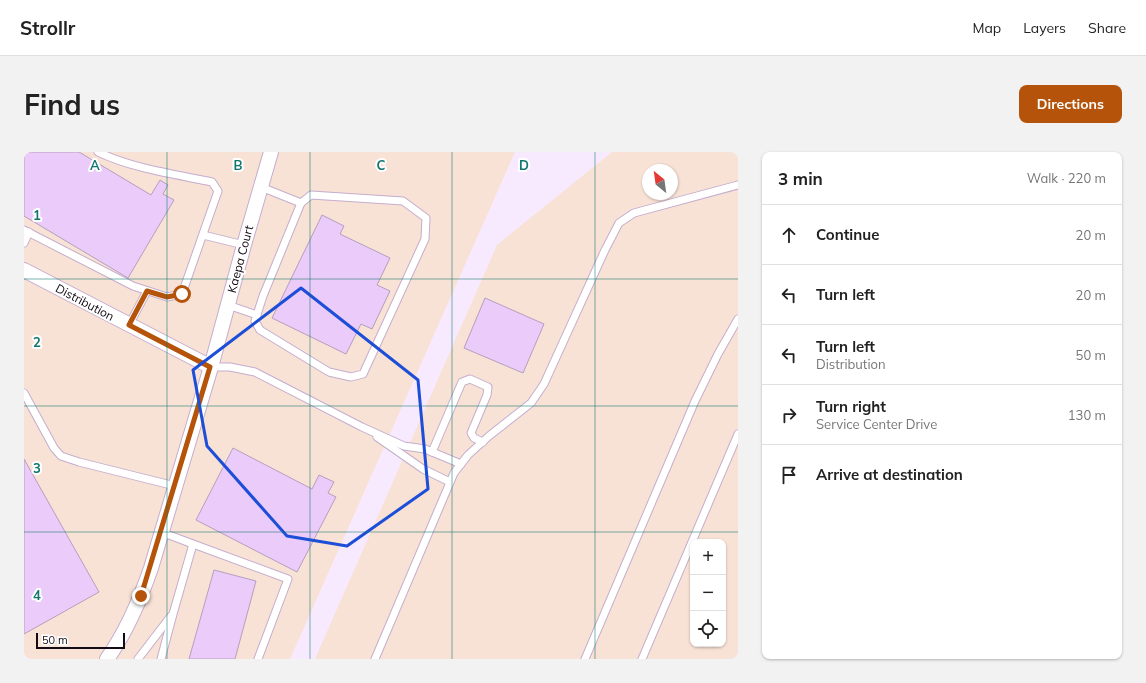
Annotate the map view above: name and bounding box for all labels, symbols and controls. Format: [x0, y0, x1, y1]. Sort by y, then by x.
text: Strollr [20, 16, 75, 40]
text: Map [972, 19, 1001, 37]
text: Layers [1023, 19, 1066, 37]
text: Share [1088, 19, 1126, 37]
button: Directions [1019, 85, 1122, 123]
text: Find us [24, 87, 120, 122]
text: A [90, 157, 100, 173]
text: B [234, 157, 243, 173]
text: C [377, 157, 386, 173]
text: D [519, 157, 529, 173]
north arrow [642, 164, 678, 200]
text: 3 min [778, 168, 823, 189]
text: Walk · 220 m [1027, 170, 1106, 186]
text: 1 [33, 207, 41, 223]
street label: Kaepa Court [224, 224, 256, 294]
icon: ahead [778, 224, 800, 246]
text: Continue [816, 225, 879, 244]
text: 20 m [1076, 227, 1106, 243]
street label: Distribution [53, 280, 117, 324]
icon: left [778, 284, 800, 306]
route start [173, 285, 191, 303]
text: Turn left [816, 285, 875, 304]
text: 20 m [1076, 287, 1106, 303]
text: 2 [33, 334, 41, 350]
text: Turn left [816, 337, 875, 356]
icon: left [778, 344, 800, 366]
text: 50 m [1076, 347, 1106, 363]
text: Distribution [816, 356, 886, 372]
text: Turn right [816, 397, 886, 416]
icon: right [778, 404, 800, 426]
text: 130 m [1068, 407, 1106, 423]
text: Service Center Drive [816, 416, 937, 432]
text: 3 [33, 460, 41, 476]
icon: arrive [778, 464, 800, 486]
text: Arrive at destination [816, 465, 963, 484]
map controls [690, 539, 726, 647]
button: + [690, 539, 726, 575]
button: − [690, 575, 726, 611]
text: 4 [33, 587, 41, 603]
route end [132, 587, 150, 605]
button: locate [690, 611, 726, 647]
scale bar [36, 631, 125, 650]
text: 50 m [42, 633, 68, 647]

